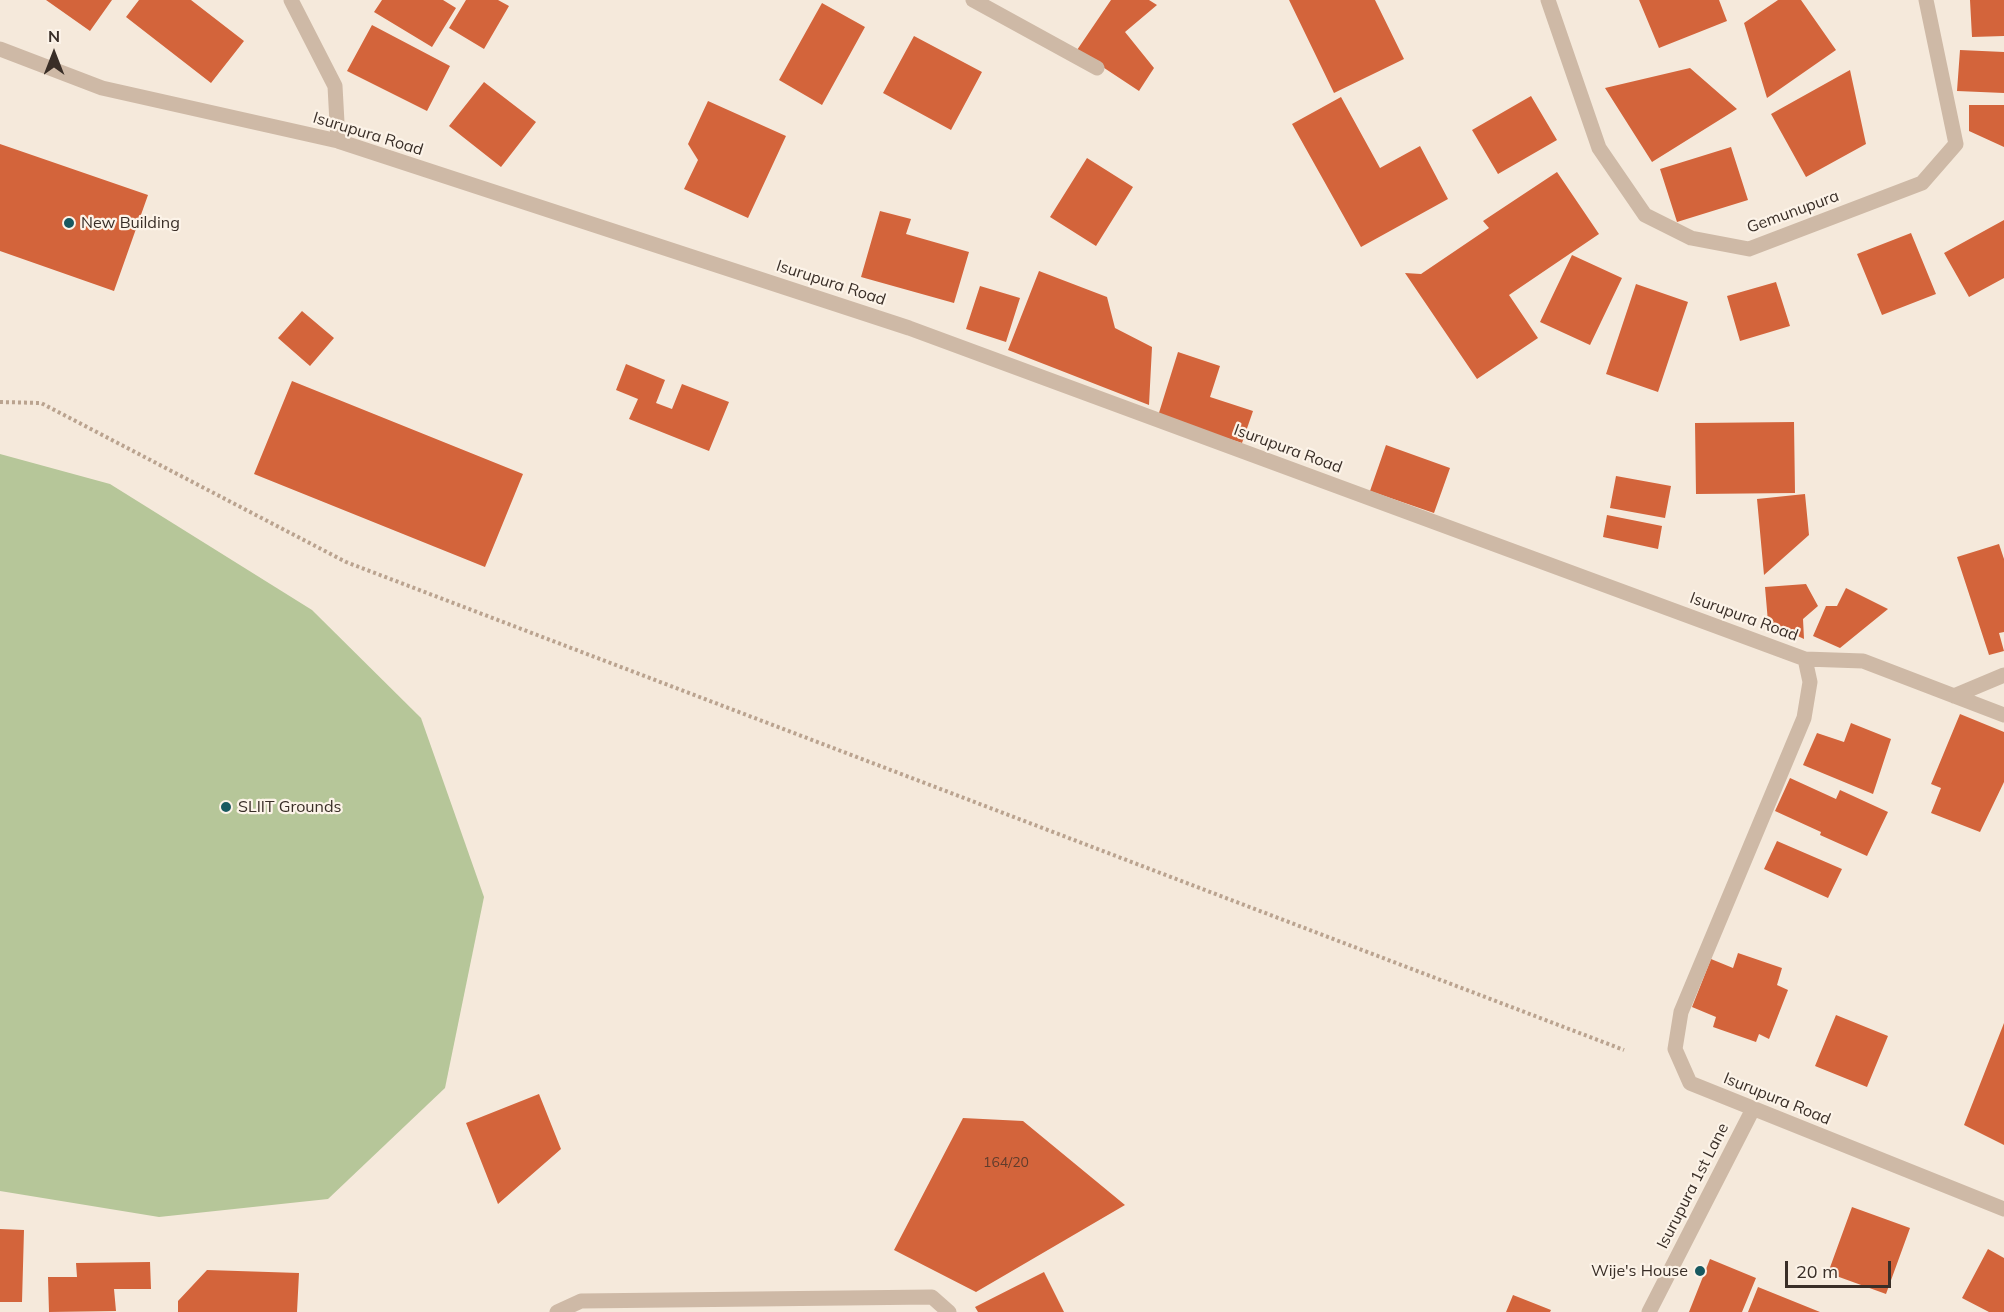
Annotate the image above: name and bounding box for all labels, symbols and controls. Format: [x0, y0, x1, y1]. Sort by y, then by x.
north arrow [24, 24, 84, 84]
text: N [48, 26, 60, 46]
street label: Isurupura Road [311, 108, 425, 160]
street label: Gemunupura [1744, 186, 1842, 238]
place label: New Building [81, 213, 180, 233]
marker: New Building [62, 216, 76, 230]
street label: Isurupura Road [774, 256, 888, 310]
street label: Isurupura Road [1231, 420, 1345, 478]
street label: Isurupura Road [1687, 588, 1801, 646]
place label: SLIIT Grounds [238, 797, 341, 817]
marker: SLIIT Grounds [219, 800, 233, 814]
street label: Isurupura Road [1721, 1069, 1833, 1129]
street label: Isurupura 1st Lane [1653, 1120, 1733, 1252]
house number: 164/20 [983, 1155, 1029, 1171]
scale bar [1788, 1249, 1894, 1287]
text: 20 m [1796, 1260, 1838, 1283]
place label: Wije's House [1591, 1261, 1688, 1281]
marker: Wije's House [1693, 1264, 1707, 1278]

